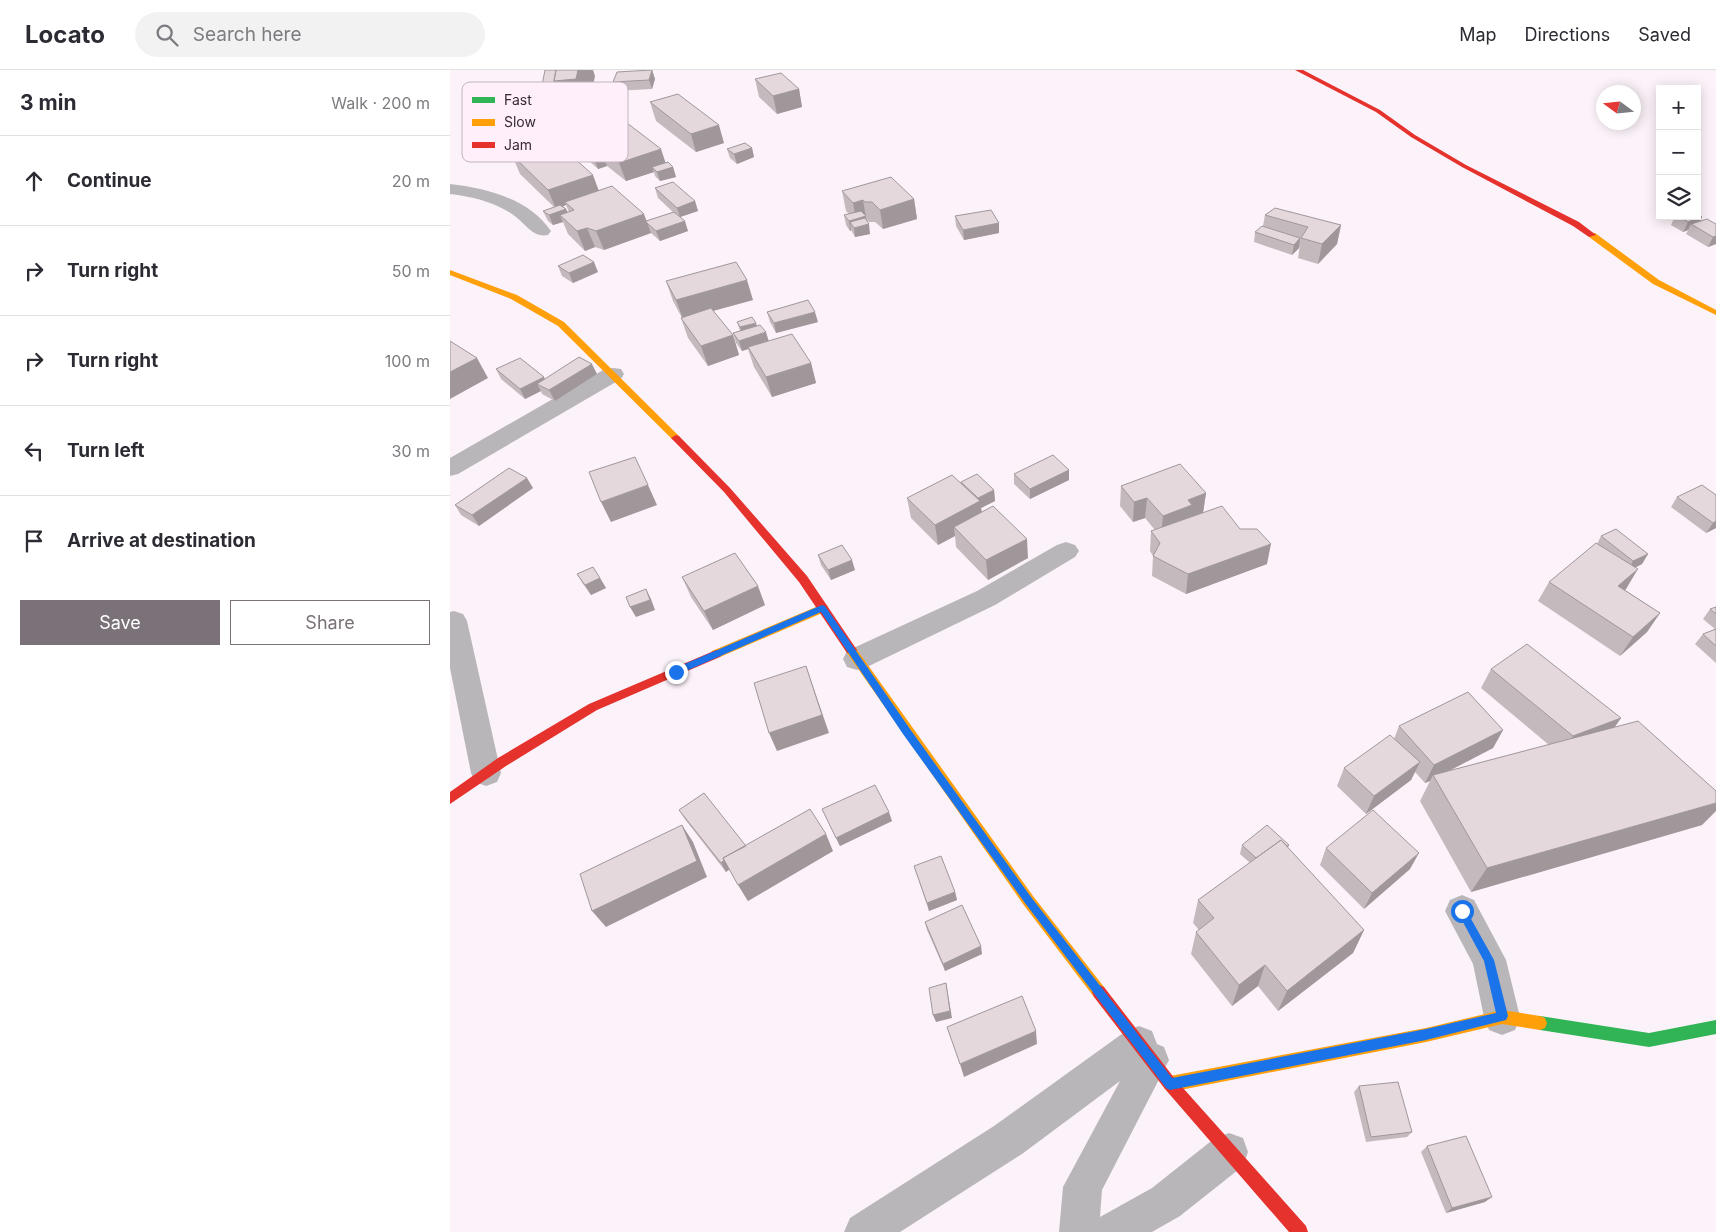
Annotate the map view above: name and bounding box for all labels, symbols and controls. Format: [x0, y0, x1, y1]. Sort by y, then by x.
search box [135, 12, 485, 57]
text: Locato [25, 20, 105, 49]
icon: search [153, 21, 181, 49]
text: Search here [193, 23, 301, 46]
text: Map [1459, 24, 1497, 45]
text: Directions [1525, 24, 1610, 45]
text: Saved [1638, 24, 1691, 45]
legend [462, 82, 628, 162]
north arrow [1596, 85, 1641, 130]
map controls [1656, 85, 1701, 220]
button: + [1656, 85, 1701, 130]
text: 3 min [20, 90, 76, 115]
text: Fast [504, 91, 532, 108]
text: Walk · 200 m [331, 93, 430, 113]
text: Slow [504, 113, 536, 130]
button: − [1656, 130, 1701, 175]
text: Jam [504, 136, 532, 153]
icon: ahead [20, 167, 48, 195]
text: Continue [67, 169, 152, 192]
text: 20 m [392, 171, 430, 191]
button: layers [1656, 175, 1701, 220]
icon: right [20, 257, 48, 285]
text: Turn right [67, 259, 158, 282]
text: 50 m [392, 261, 430, 281]
icon: right [20, 347, 48, 375]
text: Turn right [67, 349, 158, 372]
text: 100 m [385, 351, 430, 371]
icon: left [20, 437, 48, 465]
text: Turn left [67, 439, 145, 462]
text: 30 m [392, 441, 430, 461]
icon: arrive [20, 527, 48, 555]
text: Arrive at destination [67, 529, 256, 552]
button: Save [20, 600, 220, 645]
button: Share [230, 600, 430, 645]
route end [665, 661, 688, 684]
route start [1451, 900, 1474, 923]

